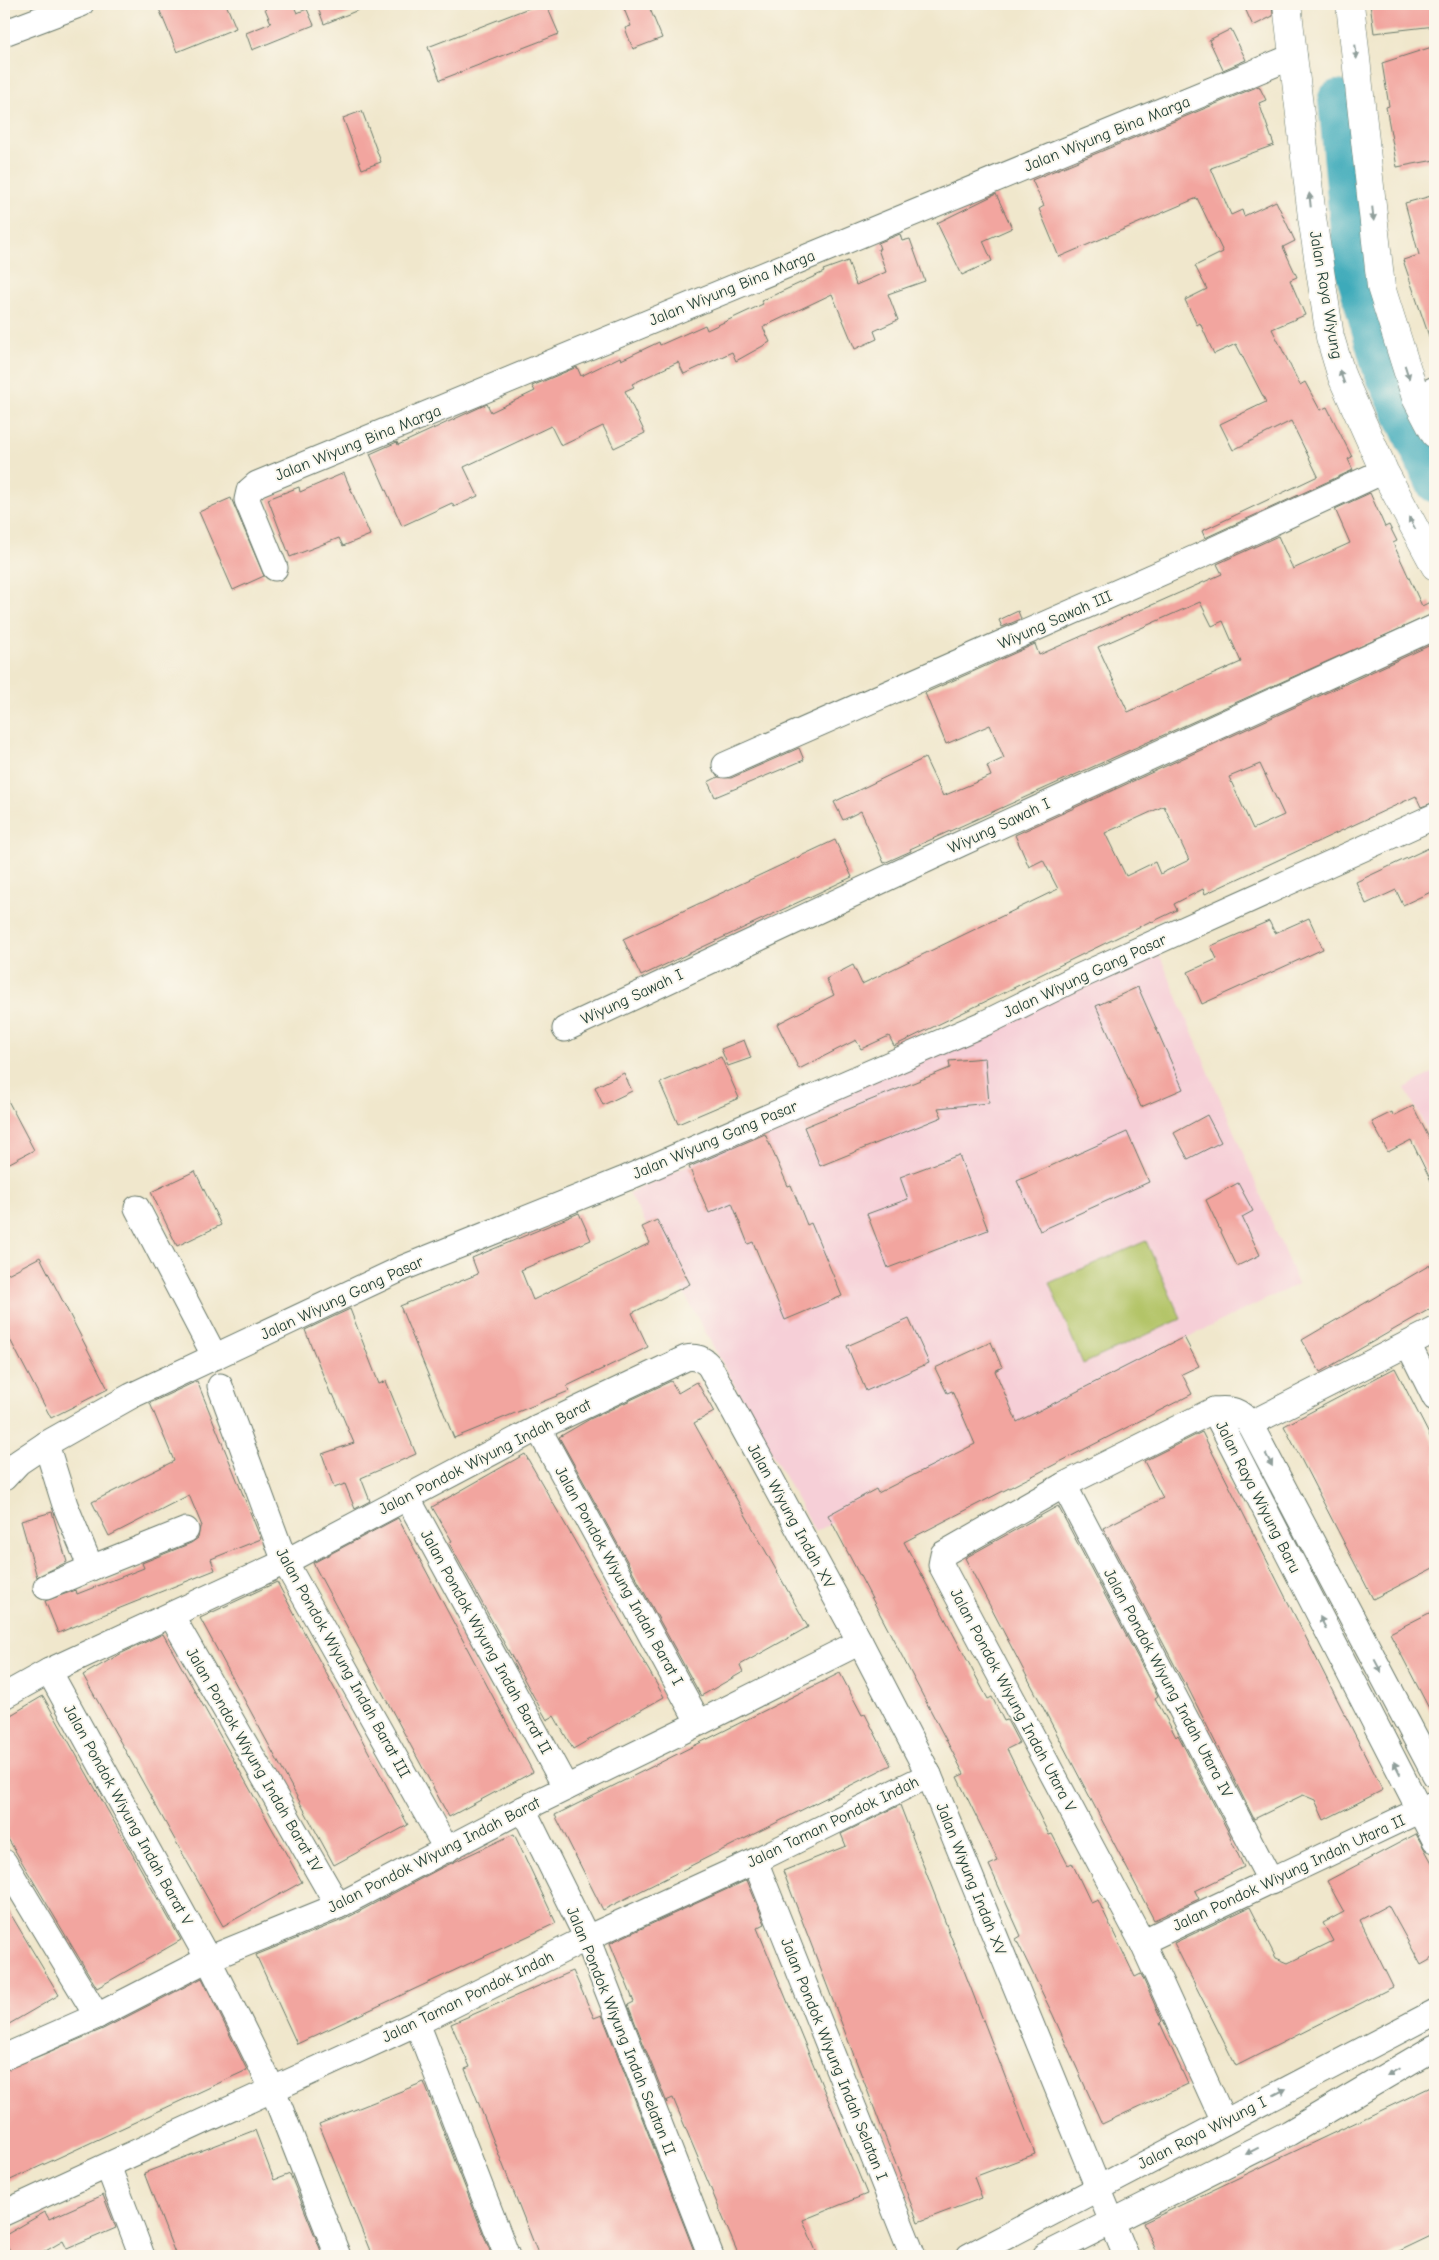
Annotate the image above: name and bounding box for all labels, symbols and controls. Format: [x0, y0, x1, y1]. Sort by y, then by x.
one-way arrow [1352, 45, 1360, 61]
street label: Jalan Wiyung Bina Marga [1021, 92, 1193, 176]
one-way arrow [1306, 192, 1314, 208]
one-way arrow [1369, 206, 1377, 222]
street label: Jalan Raya Wiyung [1306, 230, 1346, 360]
street label: Jalan Wiyung Bina Marga [646, 246, 818, 330]
one-way arrow [1404, 364, 1412, 379]
one-way arrow [1338, 369, 1345, 384]
street label: Jalan Wiyung Bina Marga [272, 401, 444, 485]
one-way arrow [1408, 516, 1416, 531]
street label: Wiyung Sawah III [995, 587, 1115, 653]
street label: Wiyung Sawah I [945, 795, 1053, 857]
street label: Jalan Wiyung Gang Pasar [1001, 930, 1170, 1022]
street label: Wiyung Sawah I [578, 966, 686, 1028]
street label: Jalan Wiyung Gang Pasar [630, 1097, 801, 1183]
street label: Jalan Wiyung Gang Pasar [258, 1252, 427, 1344]
street label: Jalan Pondok Wiyung Indah Barat [376, 1395, 594, 1518]
street label: Jalan Raya Wiyung Baru [1212, 1418, 1304, 1576]
street label: Jalan Wiyung Indah XV [744, 1441, 838, 1592]
one-way arrow [1265, 1454, 1274, 1467]
street label: Jalan Pondok Wiyung Indah Barat I [551, 1464, 687, 1688]
street label: Jalan Pondok Wiyung Indah Barat II [417, 1527, 555, 1757]
street label: Jalan Pondok Wiyung Indah Barat III [272, 1545, 414, 1781]
street label: Jalan Pondok Wiyung Indah Utara IV [1100, 1566, 1236, 1801]
street label: Jalan Pondok Wiyung Indah Utara V [946, 1585, 1080, 1815]
one-way arrow [1319, 1616, 1327, 1630]
street label: Jalan Pondok Wiyung Indah Barat IV [182, 1645, 326, 1876]
one-way arrow [1374, 1659, 1382, 1673]
street label: Jalan Pondok Wiyung Indah Barat V [60, 1702, 197, 1929]
one-way arrow [1393, 1760, 1401, 1775]
street label: Jalan Taman Pondok Indah [744, 1773, 922, 1871]
street label: Jalan Pondok Wiyung Indah Barat [325, 1793, 543, 1916]
street label: Jalan Wiyung Indah XV [932, 1800, 1010, 1958]
street label: Jalan Pondok Wiyung Indah Utara II [1170, 1811, 1408, 1935]
street label: Jalan Pondok Wiyung Indah Selatan II [563, 1904, 679, 2158]
street label: Jalan Pondok Wiyung Indah Selatan I [777, 1935, 891, 2183]
street label: Jalan Taman Pondok Indah [379, 1948, 557, 2046]
one-way arrow [1387, 2067, 1400, 2076]
one-way arrow [1273, 2088, 1287, 2096]
street label: Jalan Raya Wiyung I [1135, 2093, 1269, 2173]
one-way arrow [1245, 2148, 1259, 2156]

